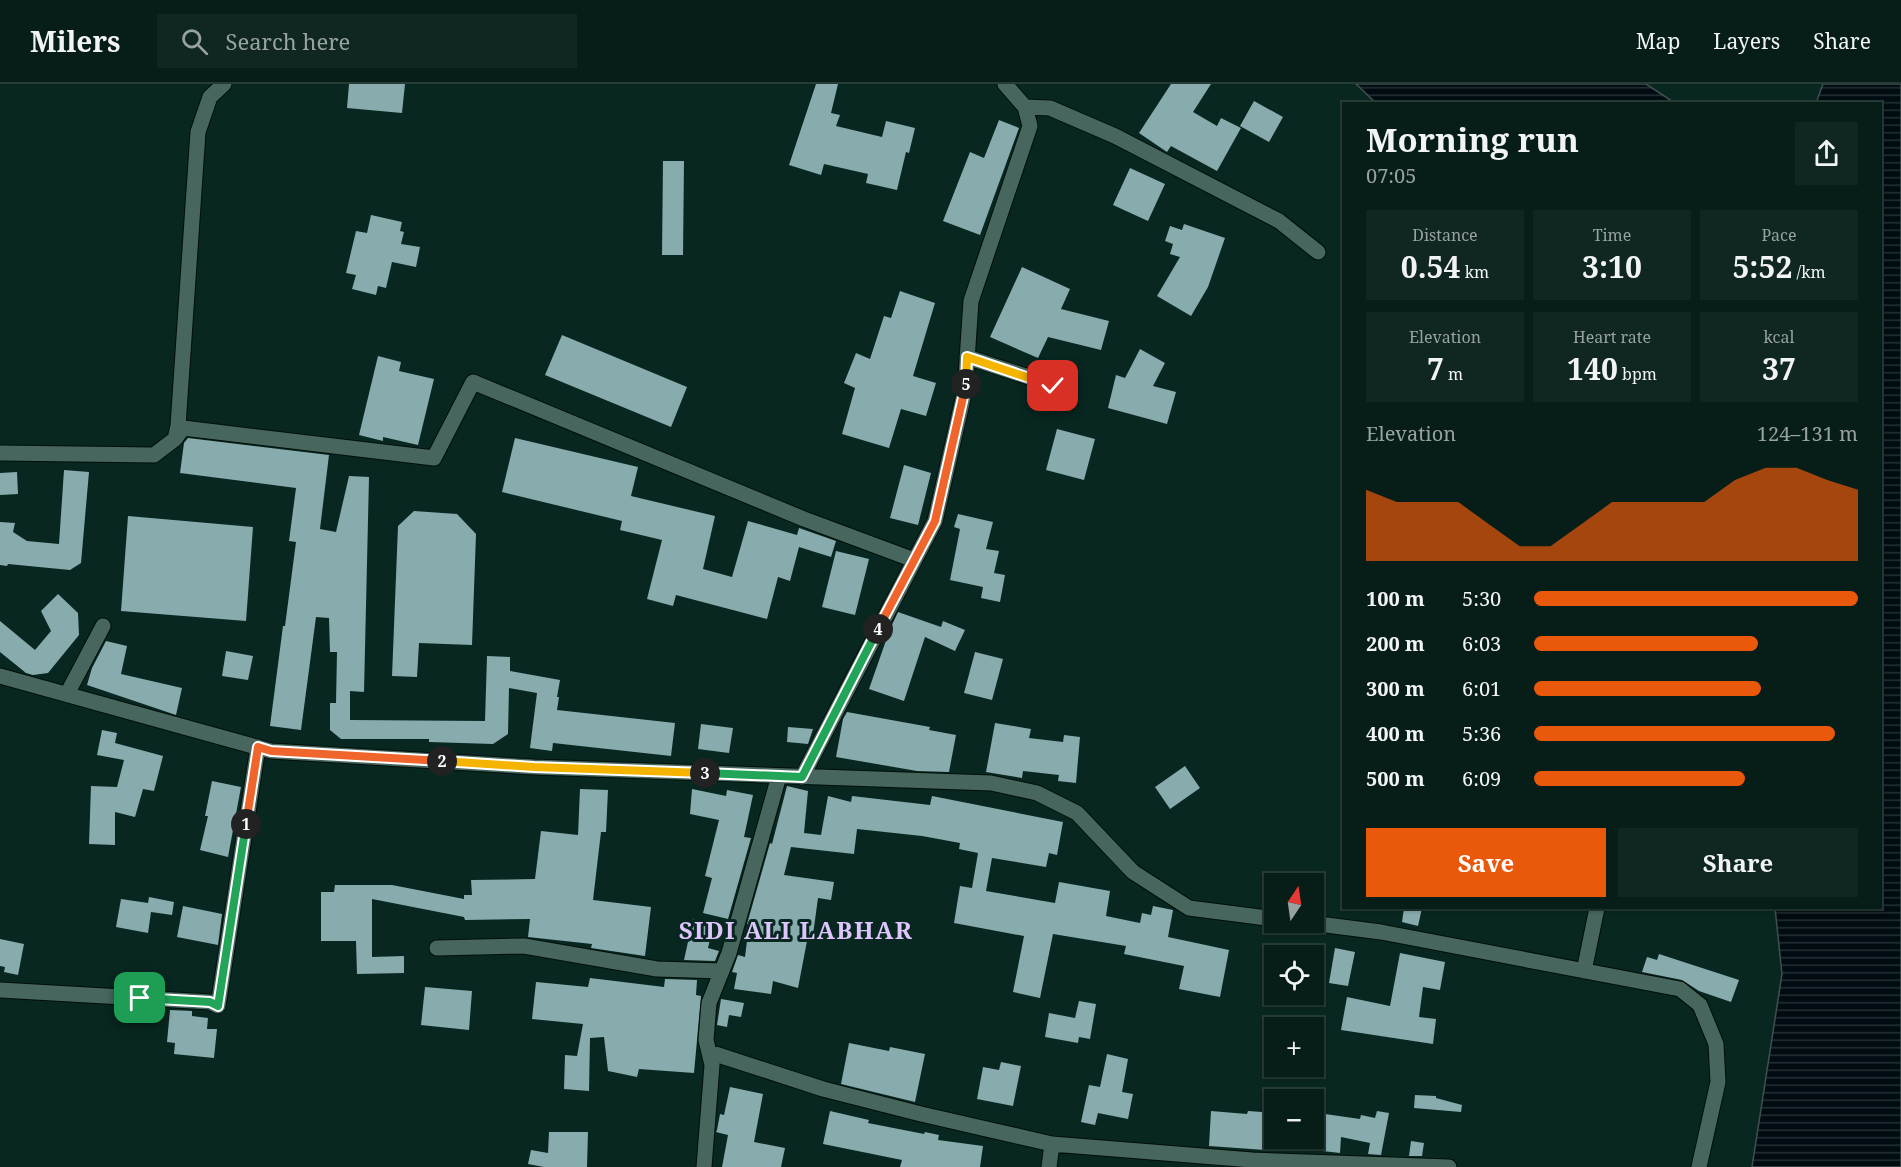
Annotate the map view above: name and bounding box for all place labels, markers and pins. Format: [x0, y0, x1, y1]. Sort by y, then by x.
pin [1027, 360, 1078, 411]
pin: 5 [951, 369, 981, 399]
pin: 4 [863, 614, 893, 644]
pin: 2 [427, 746, 457, 776]
pin: 3 [690, 758, 720, 788]
pin: 1 [231, 809, 261, 839]
pin [114, 972, 165, 1023]

